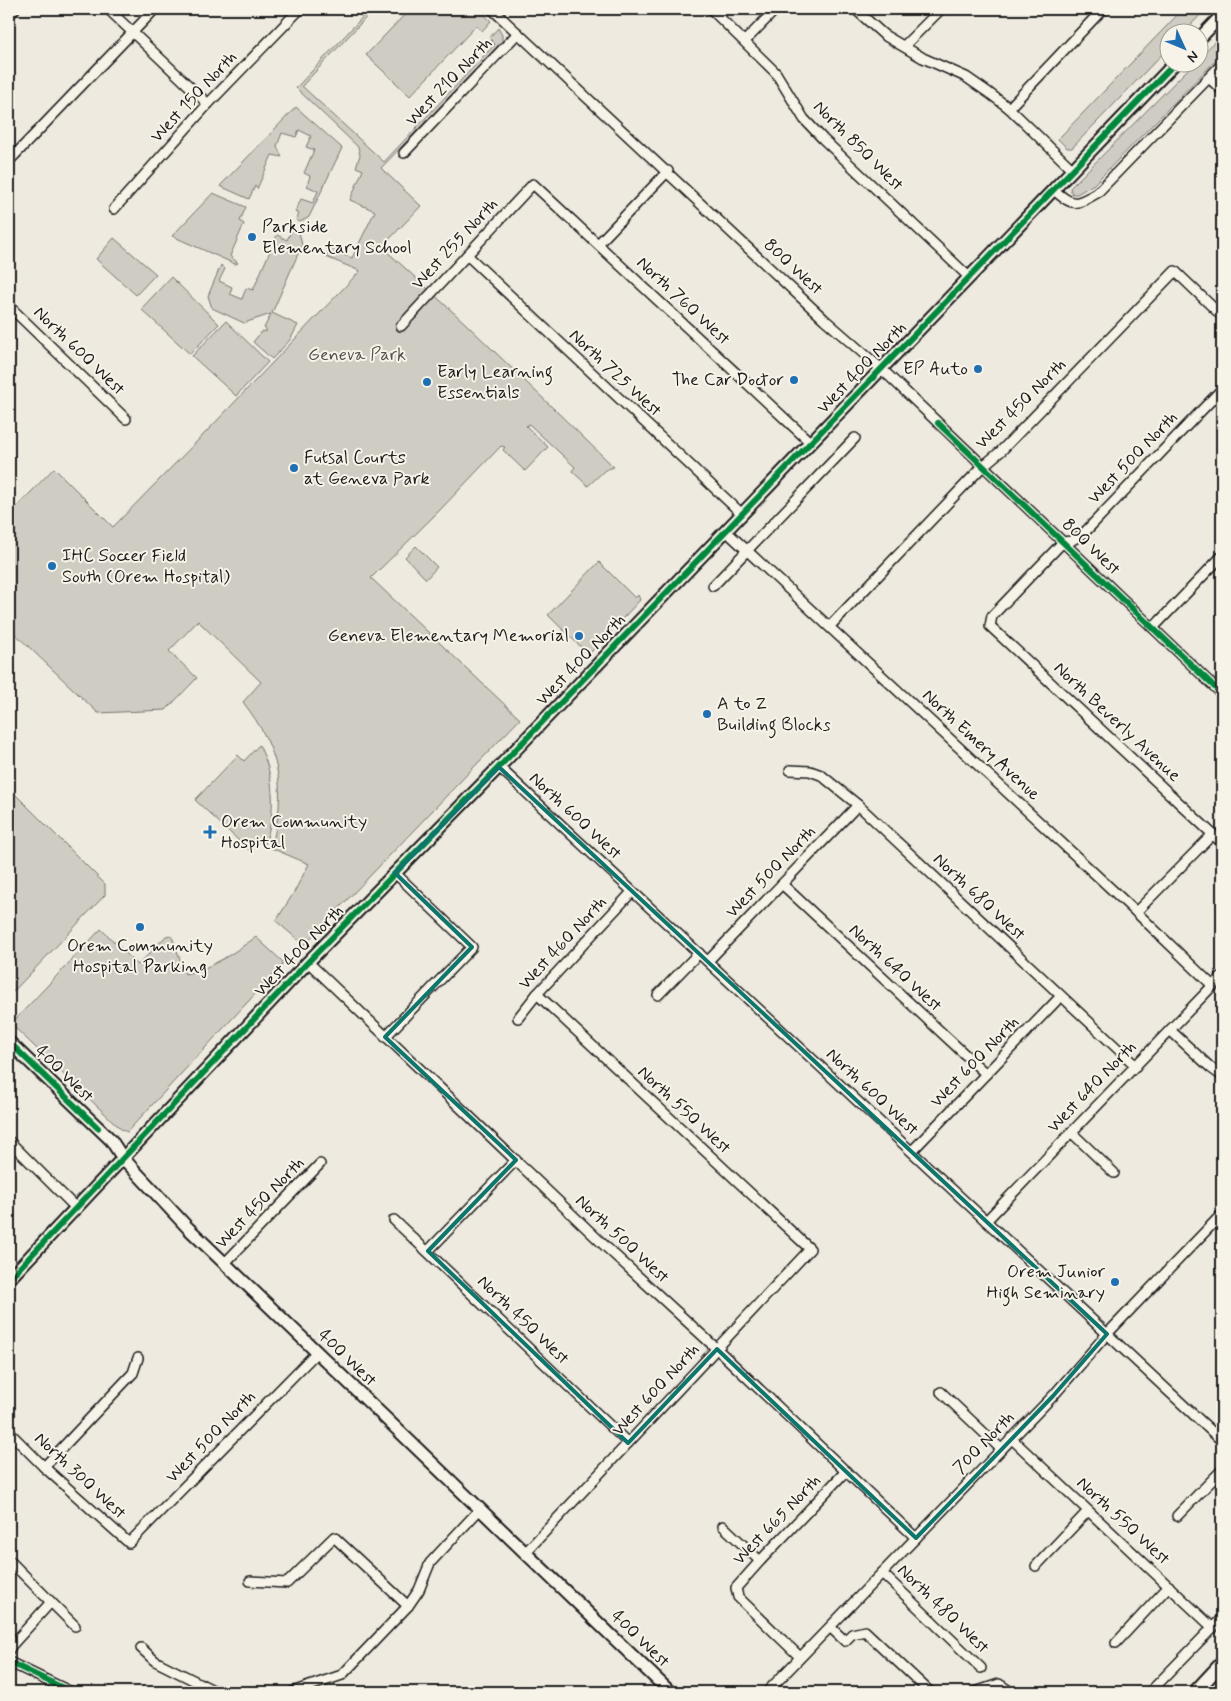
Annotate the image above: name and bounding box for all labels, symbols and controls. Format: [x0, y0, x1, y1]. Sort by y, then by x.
north arrow [1158, 22, 1208, 72]
street label: West 210 North [400, 32, 498, 132]
street label: West 150 North [145, 46, 243, 148]
text: N [1183, 47, 1202, 66]
street label: North 850 West [807, 95, 909, 197]
street label: West 255 North [406, 193, 504, 295]
place label: Parkside Elementary School [262, 215, 412, 260]
marker: Parkside Elementary School [246, 231, 258, 243]
street label: 800 West [758, 233, 828, 301]
street label: North 760 West [631, 251, 736, 351]
street label: North 600 West [28, 301, 130, 401]
street label: West 400 North [812, 317, 912, 419]
street label: North 725 West [563, 324, 667, 423]
park label: Geneva Park [308, 343, 406, 367]
street label: West 450 North [970, 353, 1072, 455]
place label: EP Auto [903, 357, 968, 381]
place label: Early Learning Essentials [437, 360, 553, 405]
marker: EP Auto [972, 363, 984, 375]
place label: The Car Doctor [672, 368, 784, 392]
marker: The Car Doctor [788, 374, 800, 386]
marker: Early Learning Essentials [421, 376, 433, 388]
street label: West 500 North [1083, 406, 1183, 510]
place label: Futsal Courts at Geneva Park [304, 446, 430, 491]
marker: Futsal Courts at Geneva Park [288, 462, 300, 474]
street label: 800 West [1056, 513, 1126, 581]
place label: IHC Soccer Field South (Orem Hospital) [62, 544, 231, 589]
marker: IHC Soccer Field South (Orem Hospital) [46, 560, 58, 572]
street label: West 400 North [531, 609, 631, 711]
place label: Geneva Elementary Memorial [328, 624, 569, 648]
marker: Geneva Elementary Memorial [573, 630, 585, 642]
street label: North Beverly Avenue [1048, 657, 1186, 787]
street label: North Emery Avenue [917, 684, 1045, 806]
place label: A to Z Building Blocks [717, 692, 831, 739]
marker: A to Z Building Blocks [701, 708, 713, 720]
street label: North 600 West [523, 767, 627, 866]
place label: Orem Community Hospital [221, 810, 367, 855]
street label: West 500 North [721, 820, 821, 924]
marker: Orem Community Hospital [203, 825, 217, 839]
street label: North 680 West [928, 848, 1031, 946]
street label: West 460 North [513, 891, 613, 995]
street label: West 400 North [249, 900, 349, 1002]
street label: North 640 West [843, 919, 947, 1018]
marker: Orem Community Hospital Parking [134, 921, 146, 933]
place label: Orem Community Hospital Parking [67, 934, 213, 979]
street label: West 600 North [925, 1011, 1025, 1113]
street label: West 640 North [1042, 1036, 1142, 1138]
street label: 400 West [29, 1040, 99, 1108]
street label: North 600 West [820, 1043, 924, 1142]
street label: North 550 West [632, 1060, 736, 1160]
street label: West 450 North [210, 1152, 310, 1254]
street label: North 500 West [570, 1189, 675, 1289]
place label: Orem Junior High Seminary [986, 1260, 1106, 1307]
street label: North 450 West [472, 1270, 575, 1370]
marker: Orem Junior High Seminary [1109, 1276, 1121, 1288]
street label: 400 West [312, 1324, 382, 1392]
street label: West 600 North [607, 1338, 705, 1442]
street label: West 500 North [161, 1385, 261, 1489]
street label: 700 North [948, 1406, 1020, 1480]
street label: North 300 West [29, 1427, 132, 1525]
street label: West 665 North [728, 1469, 826, 1571]
street label: North 550 West [1071, 1471, 1175, 1571]
street label: North 480 West [892, 1559, 995, 1660]
street label: 400 West [605, 1605, 675, 1673]

